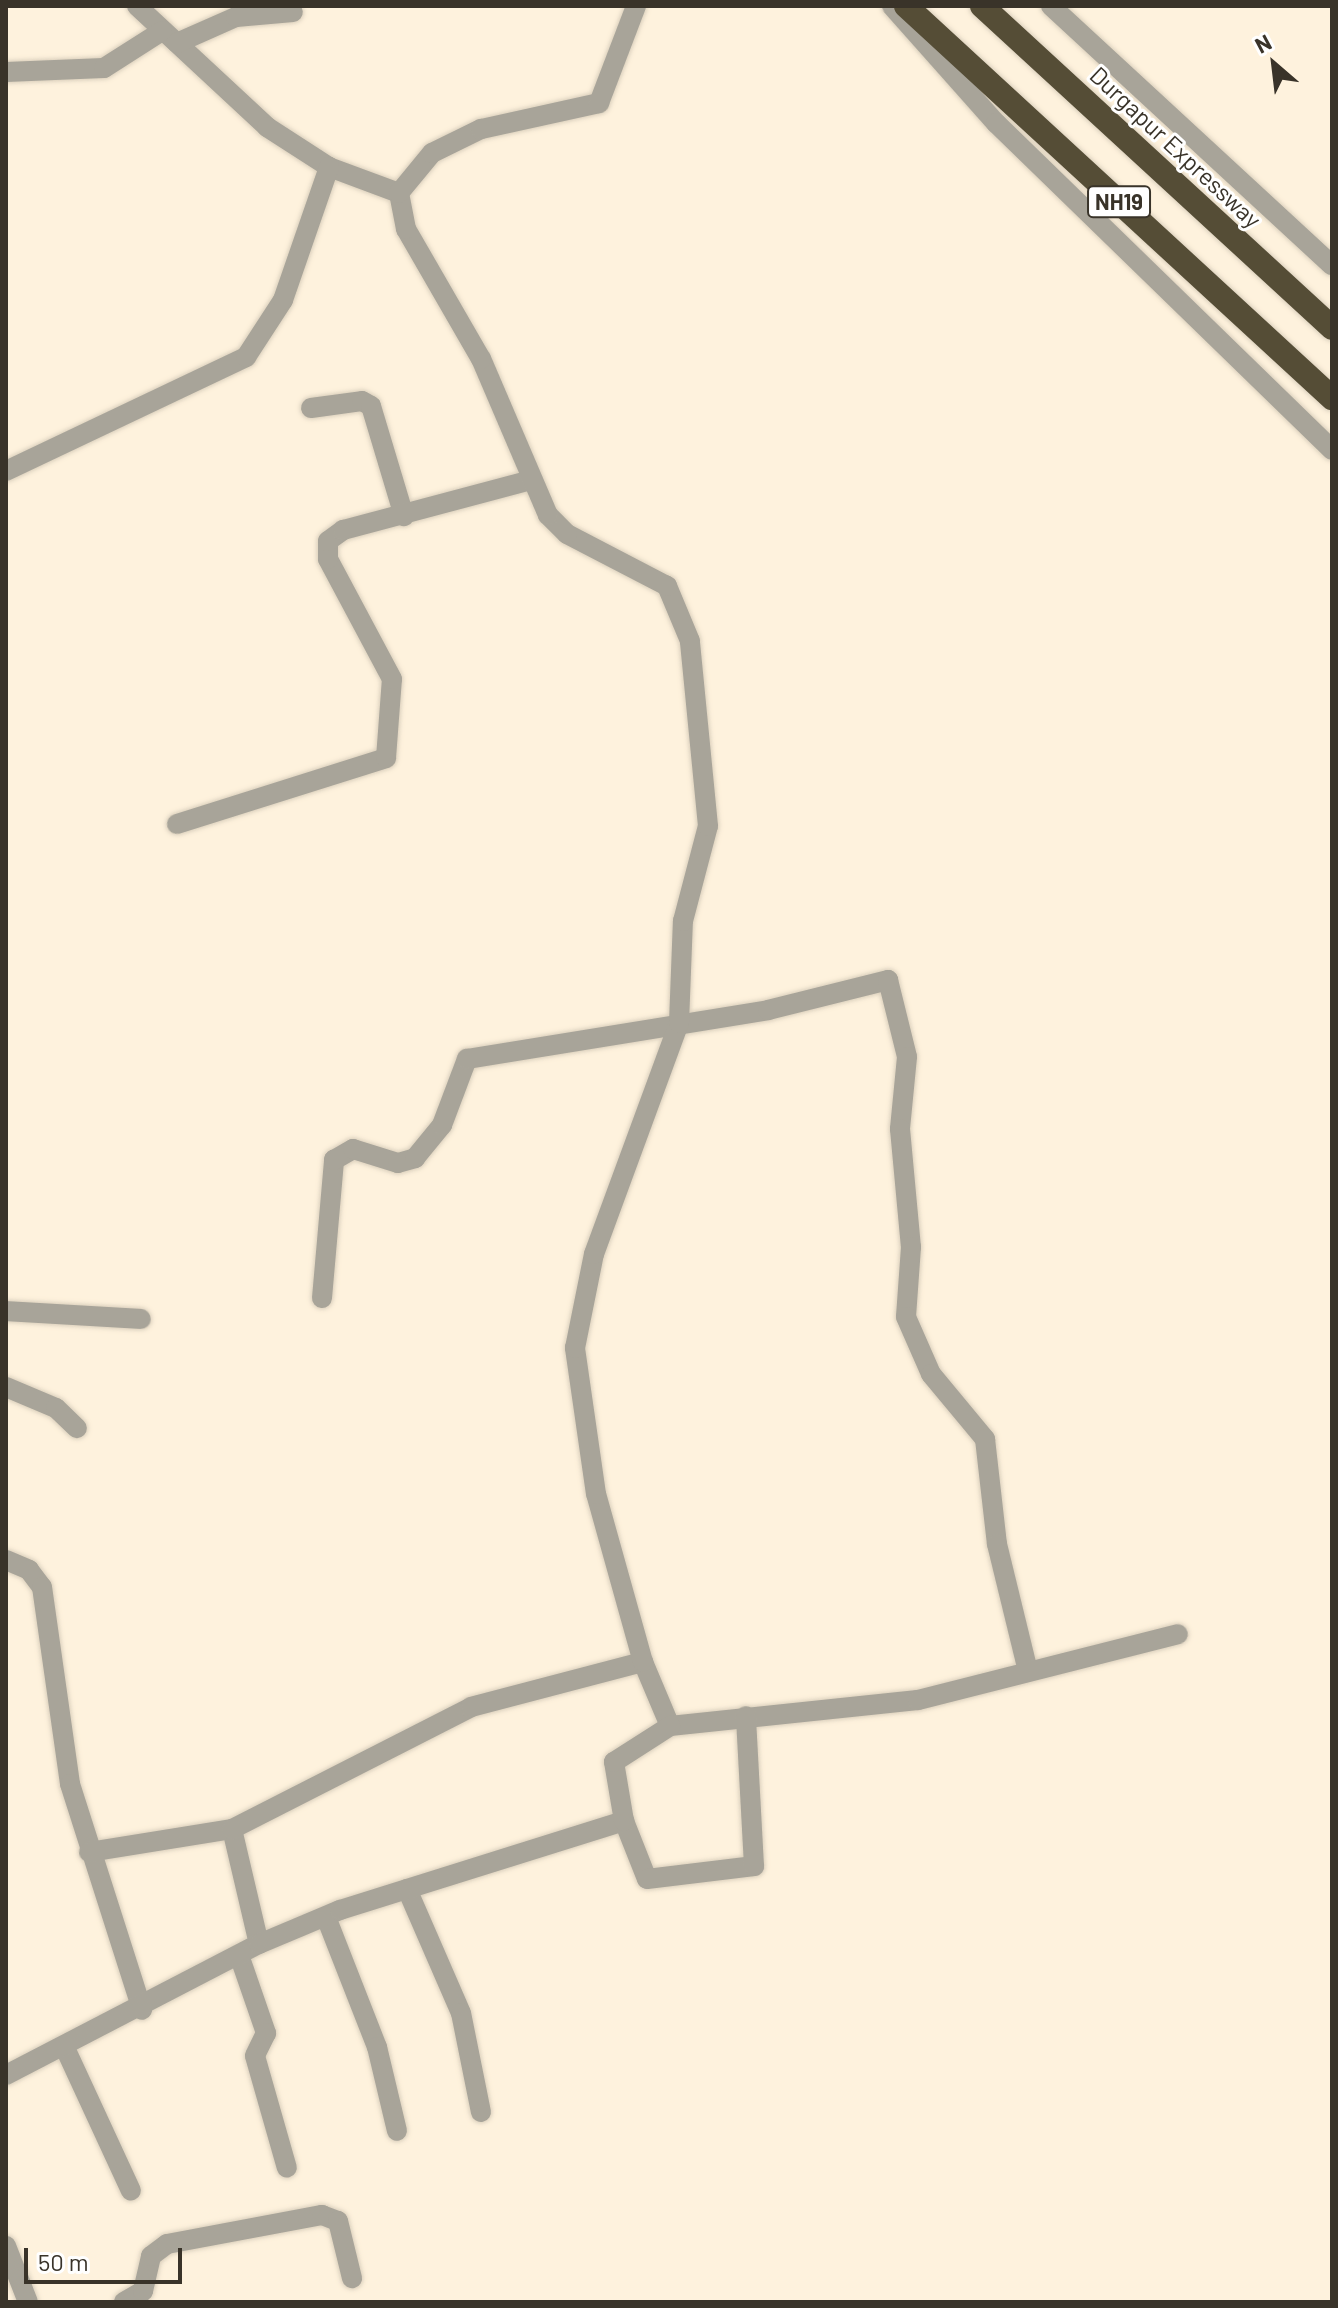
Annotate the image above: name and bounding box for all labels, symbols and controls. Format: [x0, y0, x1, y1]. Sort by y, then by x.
north arrow [1234, 24, 1314, 104]
text: N [1250, 28, 1275, 58]
street label: Durgapur Expressway [1085, 60, 1267, 234]
road number: NH19 [1087, 184, 1151, 220]
scale bar [28, 2232, 186, 2282]
text: 50 m [38, 2247, 89, 2276]

